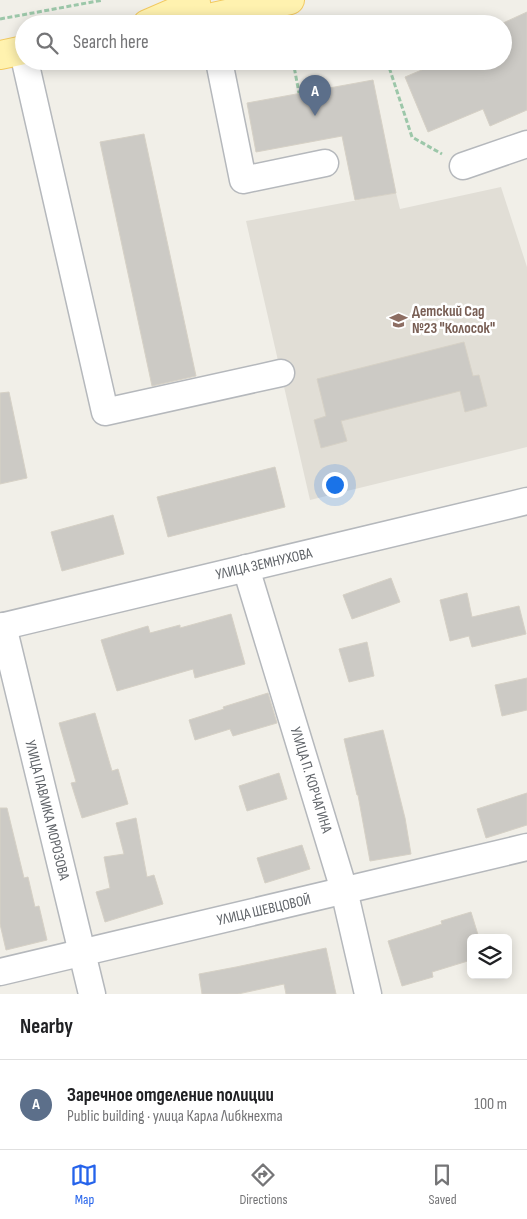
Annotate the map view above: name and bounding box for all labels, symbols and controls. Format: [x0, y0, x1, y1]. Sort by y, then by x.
search box [15, 15, 512, 70]
icon: search [33, 29, 61, 57]
text: Search here [73, 31, 149, 54]
pin: A [299, 75, 331, 116]
place label: Детский Сад №23 "Колосок" [412, 302, 495, 338]
school or university icon: Детский Сад №23 "Колосок" [388, 310, 408, 330]
your location [322, 472, 348, 498]
street label: УЛИЦА ЗЕМНУХОВА [214, 544, 315, 584]
street label: УЛИЦА П. КОРЧАГИНА [286, 725, 336, 836]
street label: УЛИЦА ПАВЛИКА МОРОЗОВА [20, 738, 74, 883]
street label: УЛИЦА ШЕВЦОВОЙ [215, 890, 313, 930]
map controls [467, 934, 512, 979]
button: layers [467, 934, 512, 979]
text: Nearby [20, 1014, 73, 1039]
text: Заречное отделение полиции [67, 1084, 274, 1107]
text: A [32, 1095, 40, 1114]
text: 100 m [474, 1095, 507, 1114]
text: Public building · улица Карла Либкнехта [67, 1107, 283, 1126]
tab: Map [70, 1161, 98, 1208]
tab: Directions [239, 1161, 288, 1208]
tab: Saved [428, 1161, 457, 1208]

